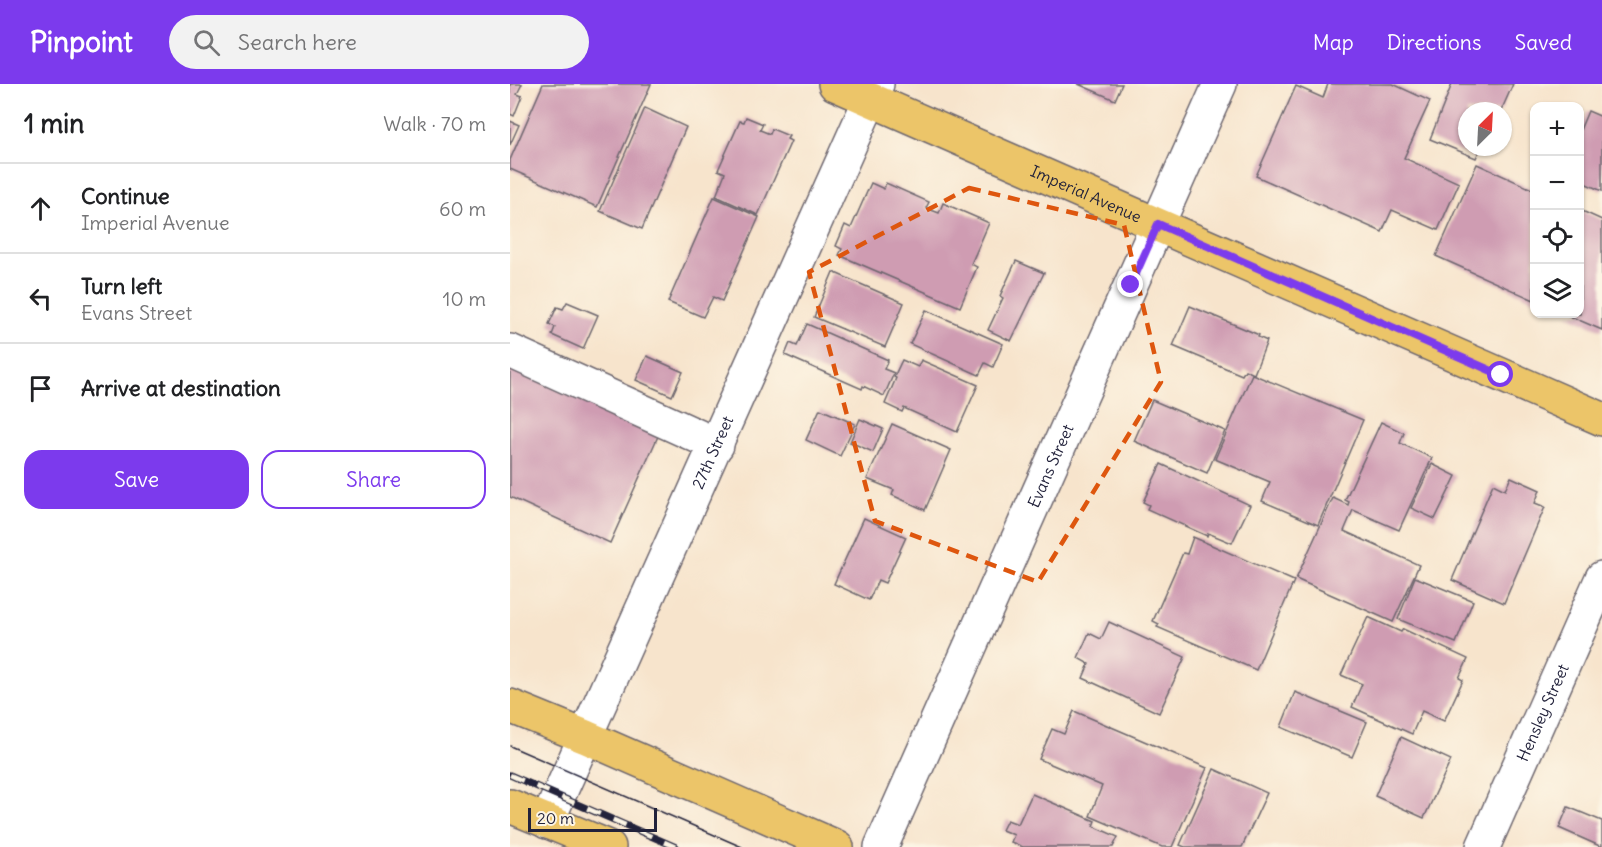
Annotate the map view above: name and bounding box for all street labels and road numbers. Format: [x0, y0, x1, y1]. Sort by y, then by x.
street label: Imperial Avenue [1028, 161, 1145, 227]
street label: 27th Street [687, 412, 738, 492]
street label: Evans Street [1023, 421, 1078, 511]
street label: Hensley Street [1512, 660, 1573, 764]

